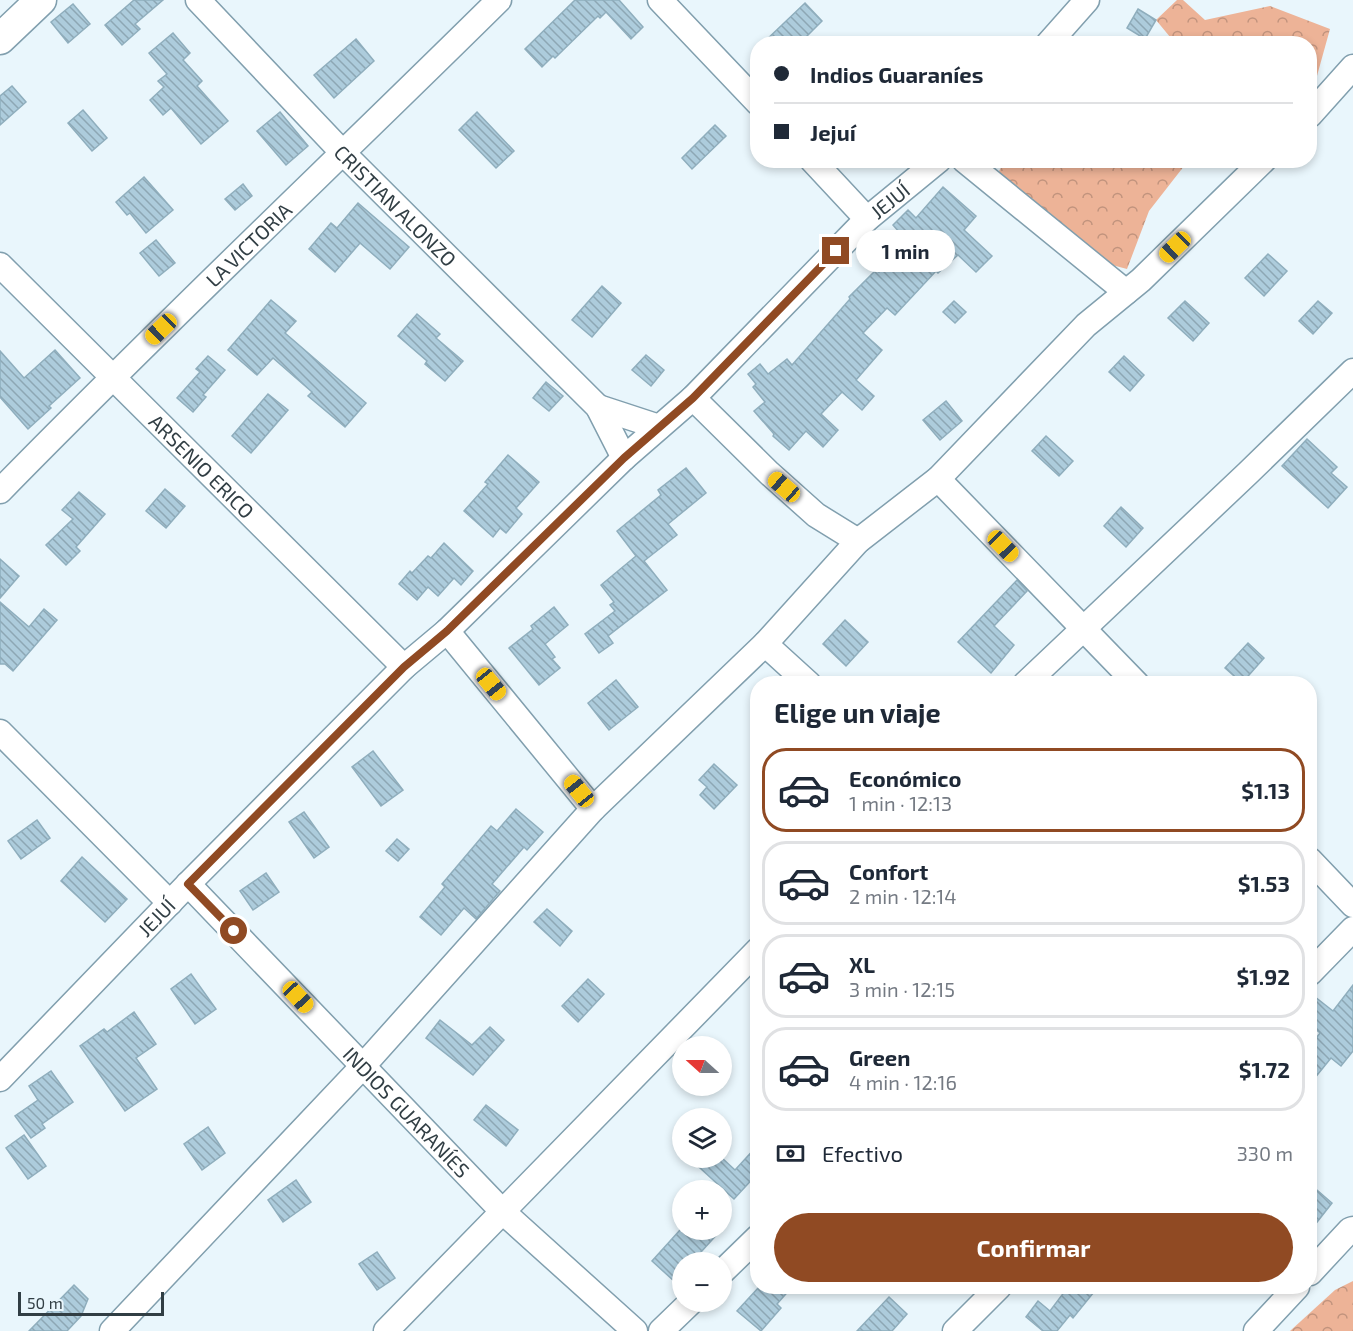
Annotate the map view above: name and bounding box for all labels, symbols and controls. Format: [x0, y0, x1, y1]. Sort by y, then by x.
text: Indios Guaraníes [810, 61, 983, 87]
text: Jejuí [810, 119, 856, 145]
street label: CRISTIAN ALONZO [330, 140, 461, 271]
street label: JEJUÍ [865, 177, 915, 223]
street label: LA VICTORIA [201, 197, 297, 291]
car [1156, 228, 1194, 266]
callout: 1 min [857, 230, 956, 272]
route end [822, 237, 849, 264]
text: 1 min [881, 239, 930, 263]
car [142, 310, 180, 348]
street label: ARSENIO ERICO [145, 409, 259, 523]
car [765, 468, 803, 506]
car [984, 527, 1022, 565]
car [473, 664, 509, 704]
text: Elige un viaje [774, 696, 941, 728]
icon: car [777, 763, 831, 817]
text: Económico [849, 765, 961, 791]
car [561, 771, 597, 811]
text: $1.13 [1241, 777, 1290, 803]
text: 1 min · 12:13 [849, 791, 952, 815]
icon: car [777, 856, 831, 910]
text: Confort [849, 858, 928, 884]
text: $1.53 [1238, 870, 1290, 896]
text: 2 min · 12:14 [849, 884, 957, 908]
street label: JEJUÍ [132, 893, 180, 941]
route start [220, 917, 247, 944]
icon: car [777, 949, 831, 1003]
text: XL [849, 951, 875, 977]
text: $1.92 [1237, 963, 1290, 989]
text: 3 min · 12:15 [849, 977, 955, 1001]
car [279, 978, 317, 1016]
north arrow [672, 1036, 732, 1096]
map controls [672, 1036, 732, 1312]
street label: INDIOS GUARANÍES [339, 1042, 475, 1182]
icon: car [777, 1042, 831, 1096]
text: Green [849, 1044, 911, 1070]
text: $1.72 [1239, 1056, 1290, 1082]
text: 4 min · 12:16 [849, 1070, 957, 1094]
button: layers [672, 1108, 732, 1168]
icon: cash [774, 1137, 807, 1170]
text: Efectivo [822, 1140, 903, 1166]
text: 330 m [1237, 1141, 1293, 1165]
button: + [672, 1180, 732, 1240]
button: Confirmar [774, 1213, 1293, 1282]
button: − [672, 1252, 732, 1312]
scale bar [18, 1289, 164, 1316]
text: 50 m [27, 1293, 63, 1312]

